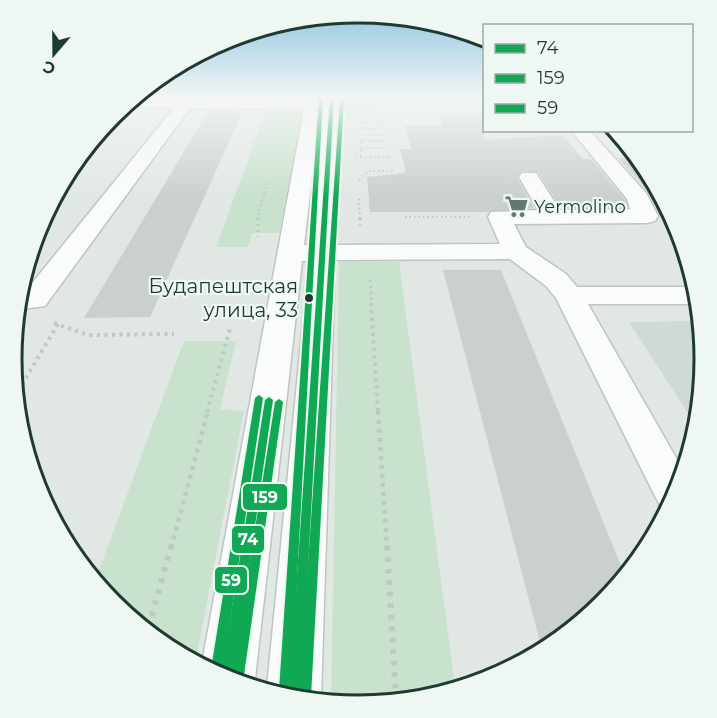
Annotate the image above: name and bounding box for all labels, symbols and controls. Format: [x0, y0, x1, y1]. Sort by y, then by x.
north arrow [24, 24, 84, 84]
legend [483, 24, 693, 132]
text: 74 [537, 37, 558, 59]
text: С [40, 57, 58, 79]
text: 159 [537, 67, 565, 89]
text: 59 [537, 97, 558, 119]
supermarket icon: Yermolino [503, 194, 529, 220]
place label: Yermolino [534, 196, 626, 218]
place label: Будапештская улица, 33 [149, 274, 298, 322]
marker: Будапештская улица, 33 [303, 292, 315, 304]
line badge: 159 [242, 483, 288, 511]
text: 159 [252, 488, 278, 507]
line badge: 74 [231, 525, 265, 554]
text: 74 [238, 530, 258, 549]
line badge: 59 [214, 566, 248, 594]
text: 59 [221, 571, 241, 590]

